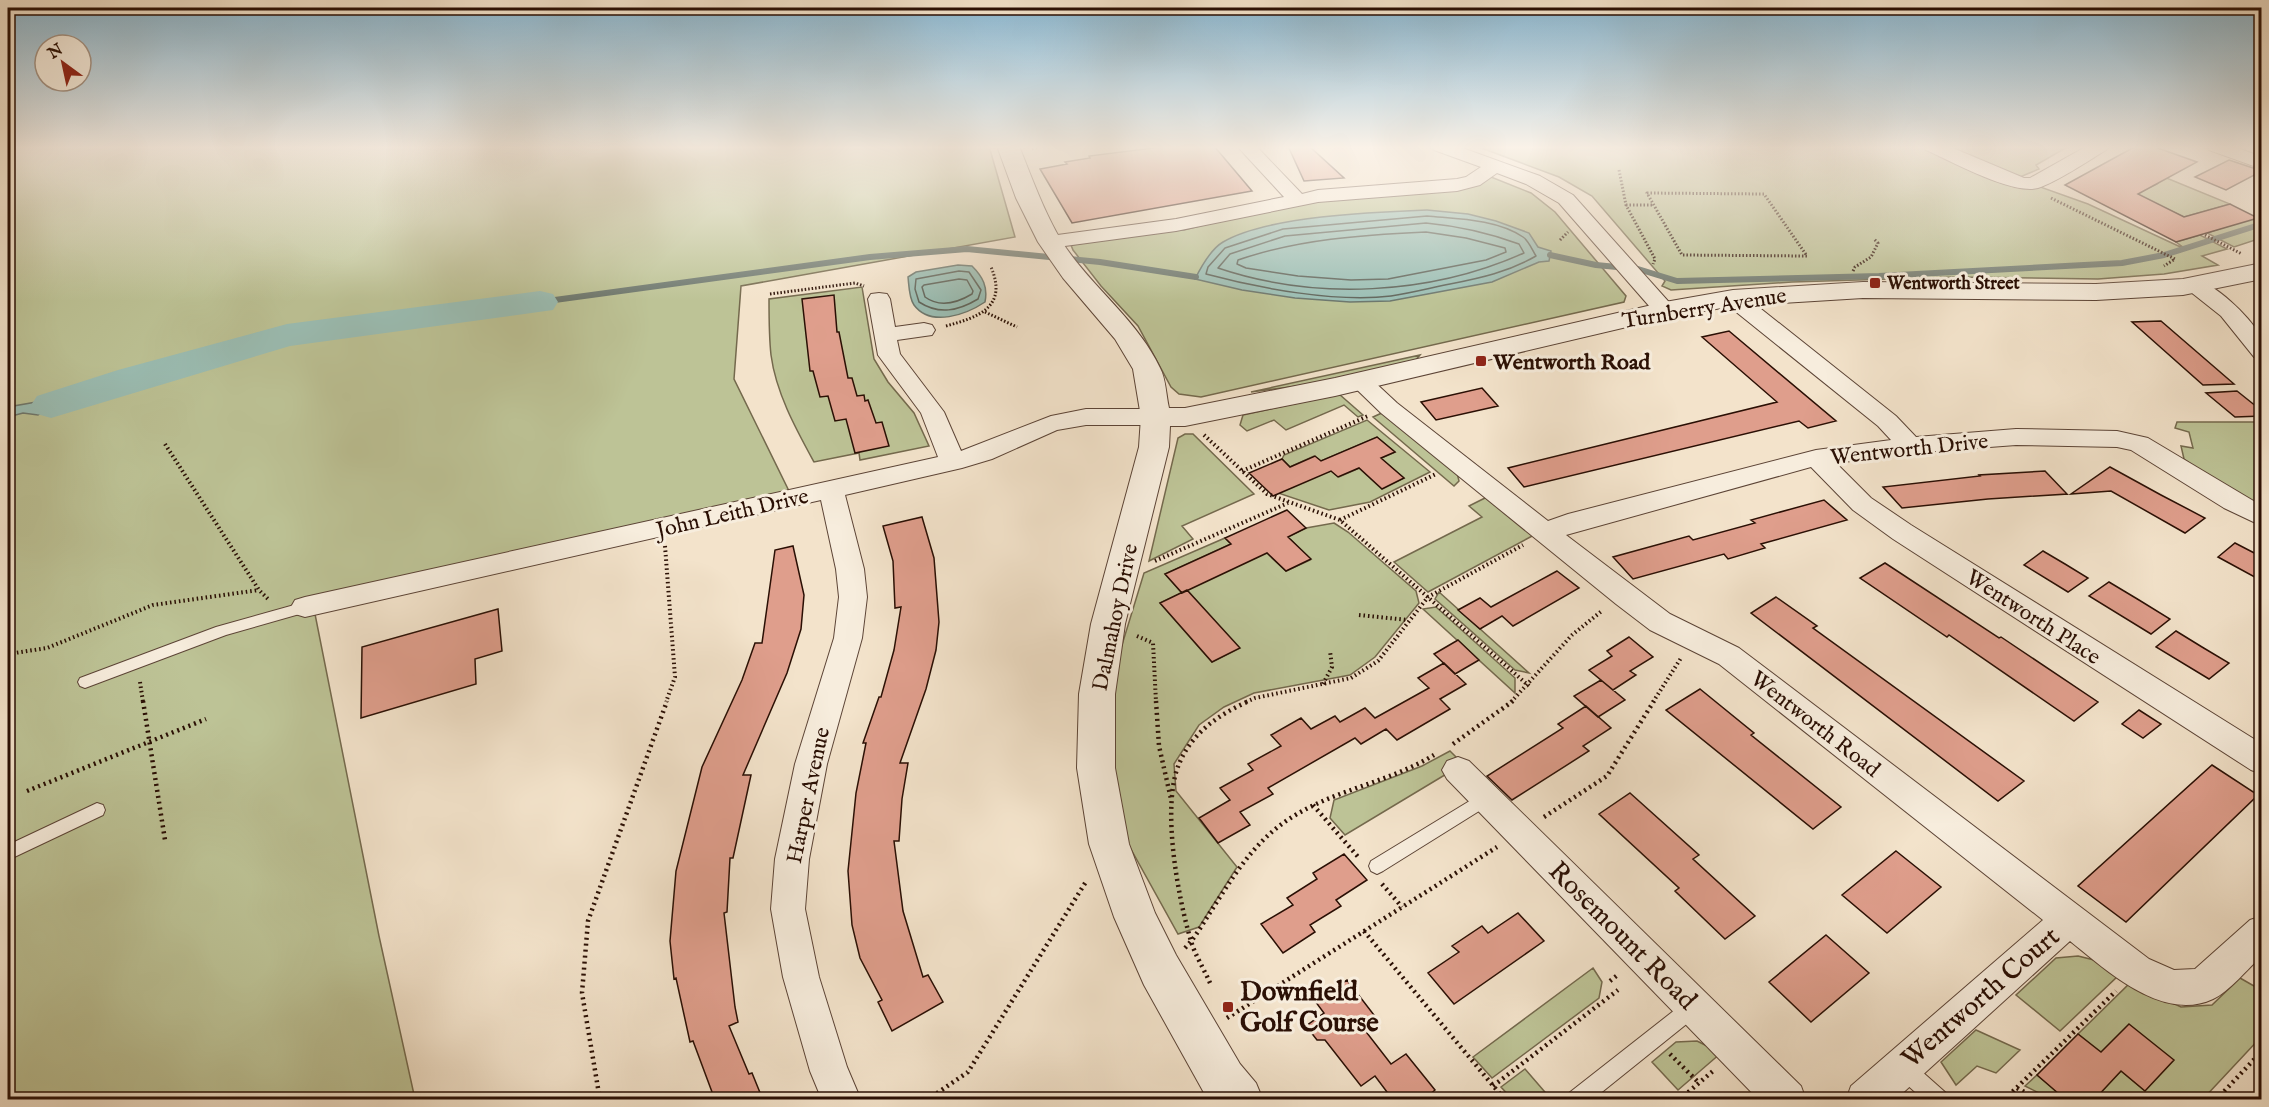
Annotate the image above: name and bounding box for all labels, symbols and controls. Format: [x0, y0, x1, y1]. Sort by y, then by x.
north arrow [33, 33, 93, 93]
text: N [44, 40, 67, 65]
place label: Wentworth Street [1886, 273, 2020, 296]
marker: Wentworth Street [1868, 276, 1882, 290]
street label: Turnberry Avenue [1620, 282, 1789, 336]
place label: Wentworth Road [1492, 349, 1651, 377]
marker: Wentworth Road [1474, 354, 1488, 368]
street label: Wentworth Drive [1829, 428, 1990, 472]
street label: John Leith Drive [651, 483, 811, 546]
street label: Dalmahoy Drive [1087, 541, 1145, 694]
street label: Wentworth Place [1960, 564, 2106, 672]
street label: Wentworth Road [1744, 665, 1886, 784]
street label: Harper Avenue [781, 725, 837, 866]
street label: Rosemount Road [1540, 855, 1704, 1018]
street label: Wentworth Court [1895, 920, 2067, 1077]
place label: Downfield Golf Course [1240, 976, 1379, 1041]
marker: Downfield Golf Course [1221, 1000, 1235, 1014]

